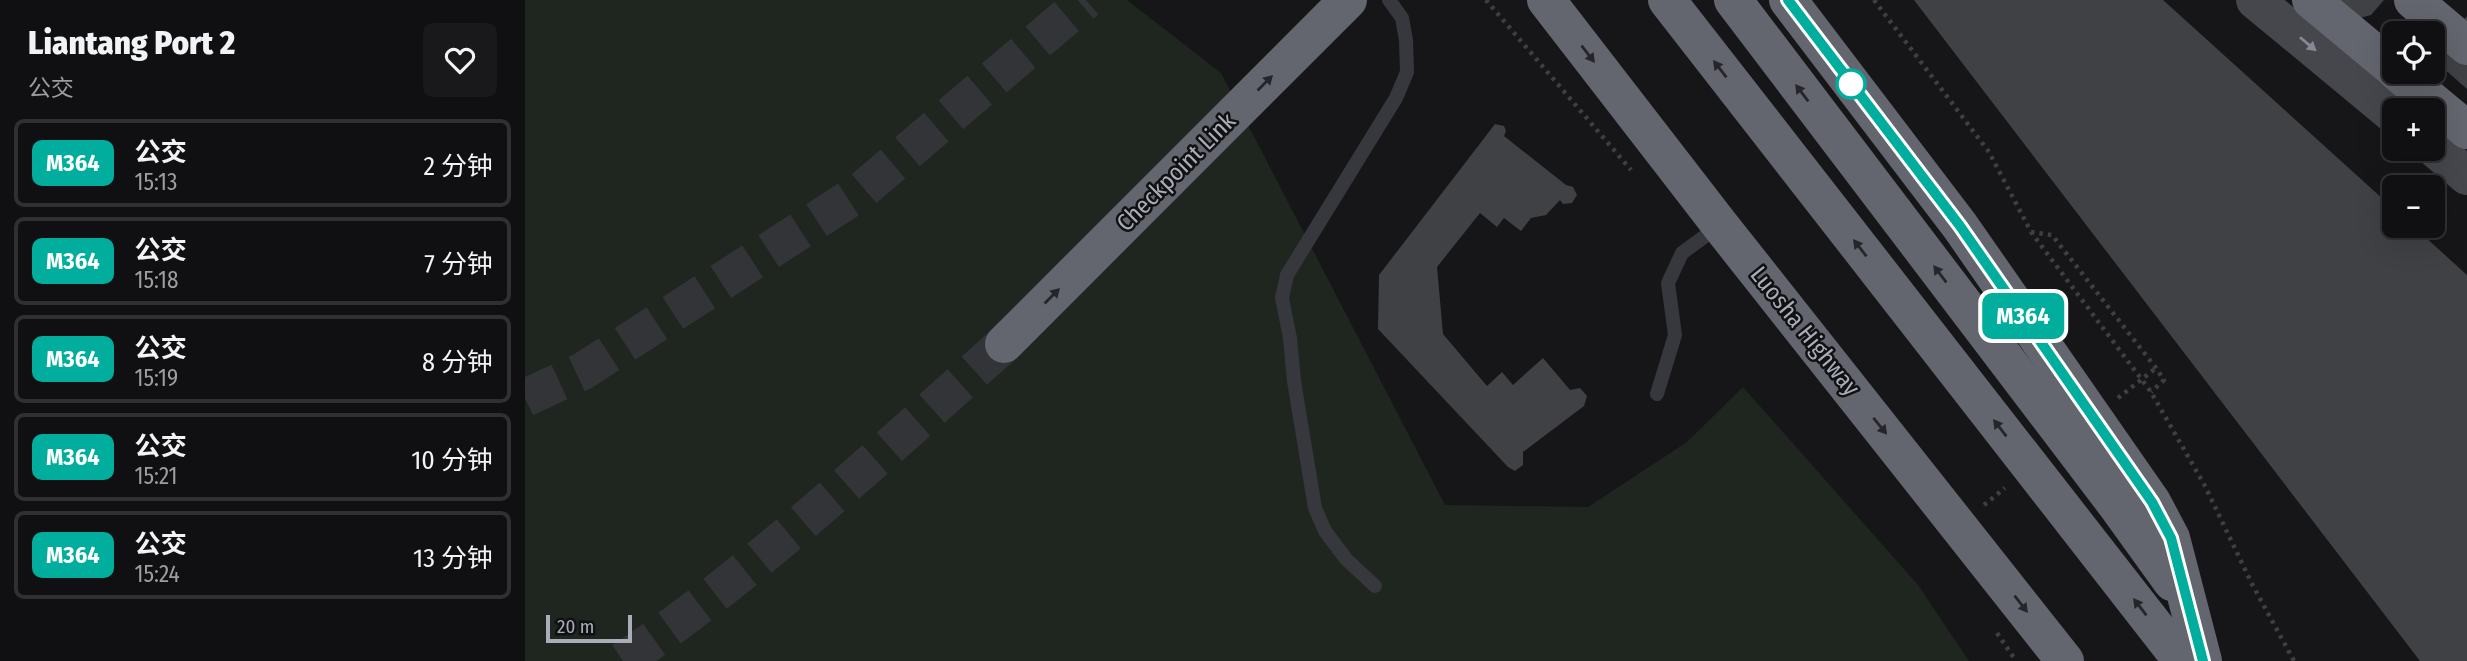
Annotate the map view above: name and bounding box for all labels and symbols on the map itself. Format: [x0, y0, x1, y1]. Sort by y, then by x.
one-way arrow [2298, 36, 2316, 51]
one-way arrow [1580, 45, 1594, 63]
one-way arrow [1713, 60, 1728, 78]
unlabelled marker [1836, 69, 1866, 99]
one-way arrow [1256, 74, 1273, 91]
one-way arrow [1795, 84, 1809, 102]
street label: Checkpoint Link [1111, 106, 1242, 237]
one-way arrow [1853, 240, 1868, 258]
street label: Luosha Highway [1744, 261, 1866, 401]
one-way arrow [1932, 265, 1947, 283]
one-way arrow [1043, 288, 1060, 304]
line badge: M364 [1974, 293, 2072, 339]
one-way arrow [1872, 416, 1887, 434]
one-way arrow [1993, 419, 2008, 436]
one-way arrow [2013, 595, 2027, 613]
one-way arrow [2133, 598, 2147, 616]
scale bar [546, 612, 632, 644]

